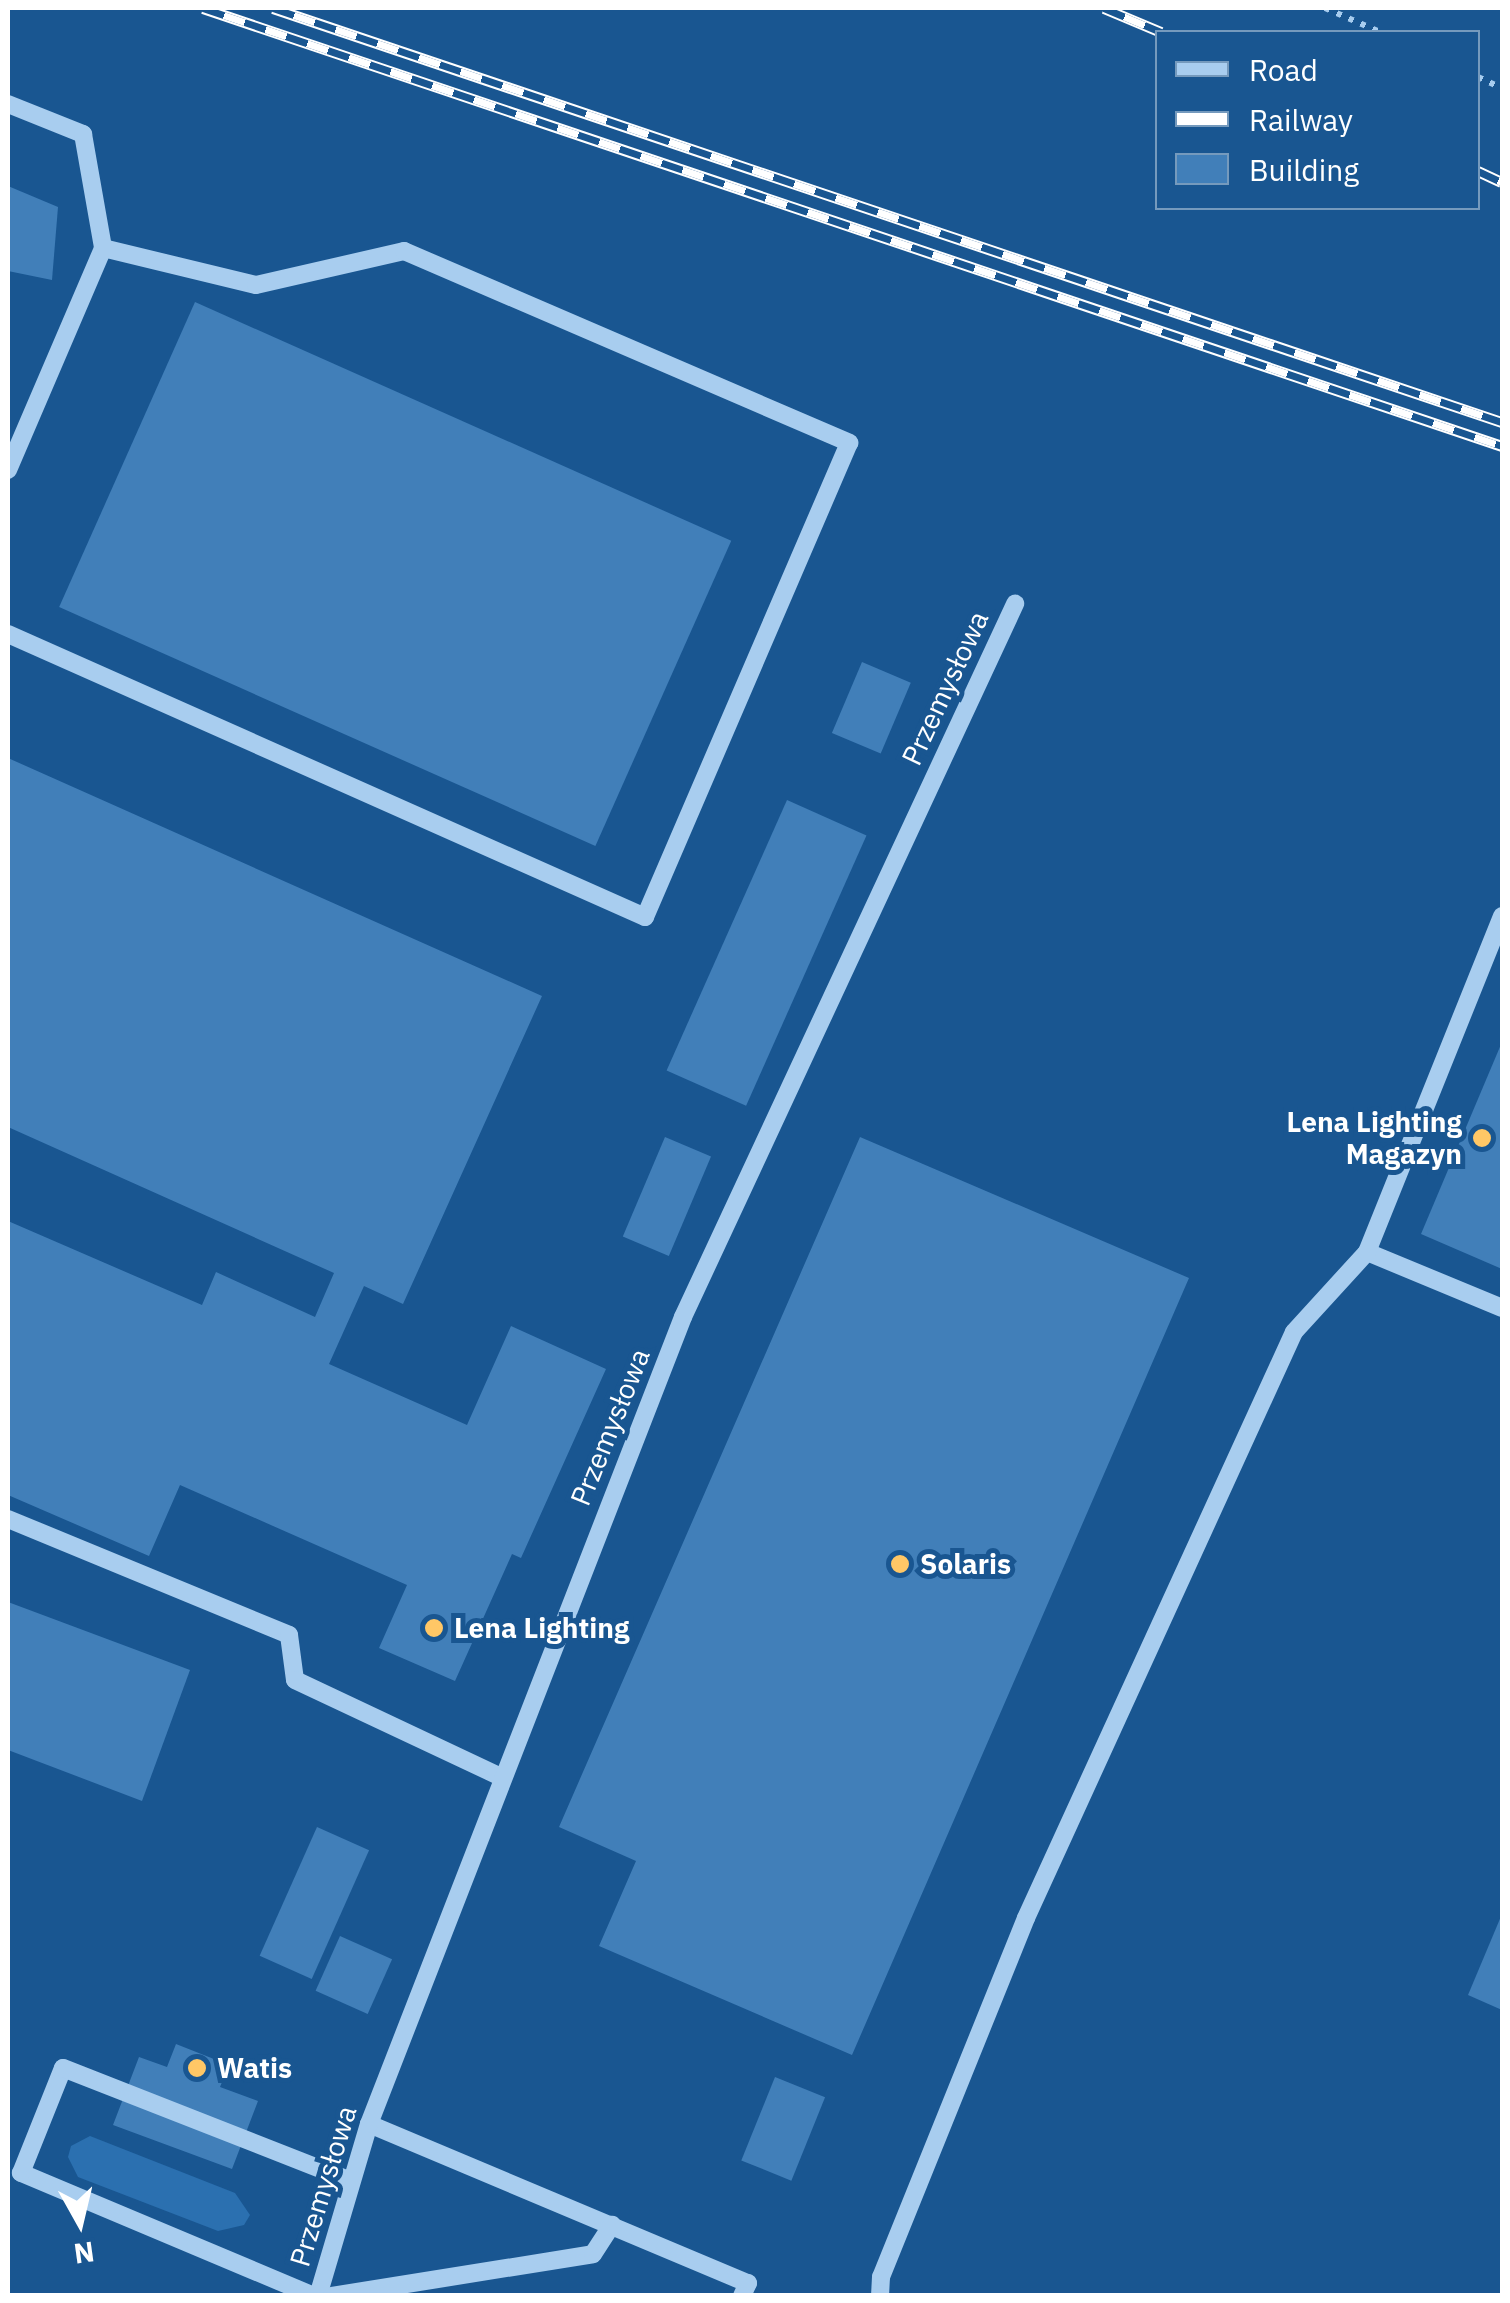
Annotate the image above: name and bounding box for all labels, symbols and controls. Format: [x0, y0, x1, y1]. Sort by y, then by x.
legend [1155, 30, 1480, 210]
text: Road [1249, 50, 1318, 89]
text: Railway [1249, 100, 1353, 139]
text: Building [1249, 150, 1359, 189]
street label: Przemysłowa [895, 606, 995, 770]
place label: Lena Lighting Magazyn [1287, 1105, 1462, 1171]
marker: Lena Lighting Magazyn [1471, 1127, 1493, 1149]
street label: Przemysłowa [563, 1344, 657, 1510]
place label: Solaris [920, 1547, 1011, 1581]
marker: Solaris [889, 1553, 911, 1575]
place label: Lena Lighting [454, 1611, 629, 1645]
marker: Lena Lighting [423, 1617, 445, 1639]
place label: Watis [217, 2051, 292, 2085]
marker: Watis [186, 2057, 208, 2079]
street label: Przemysłowa [283, 2102, 363, 2270]
north arrow [30, 2173, 130, 2273]
text: N [72, 2233, 97, 2273]

